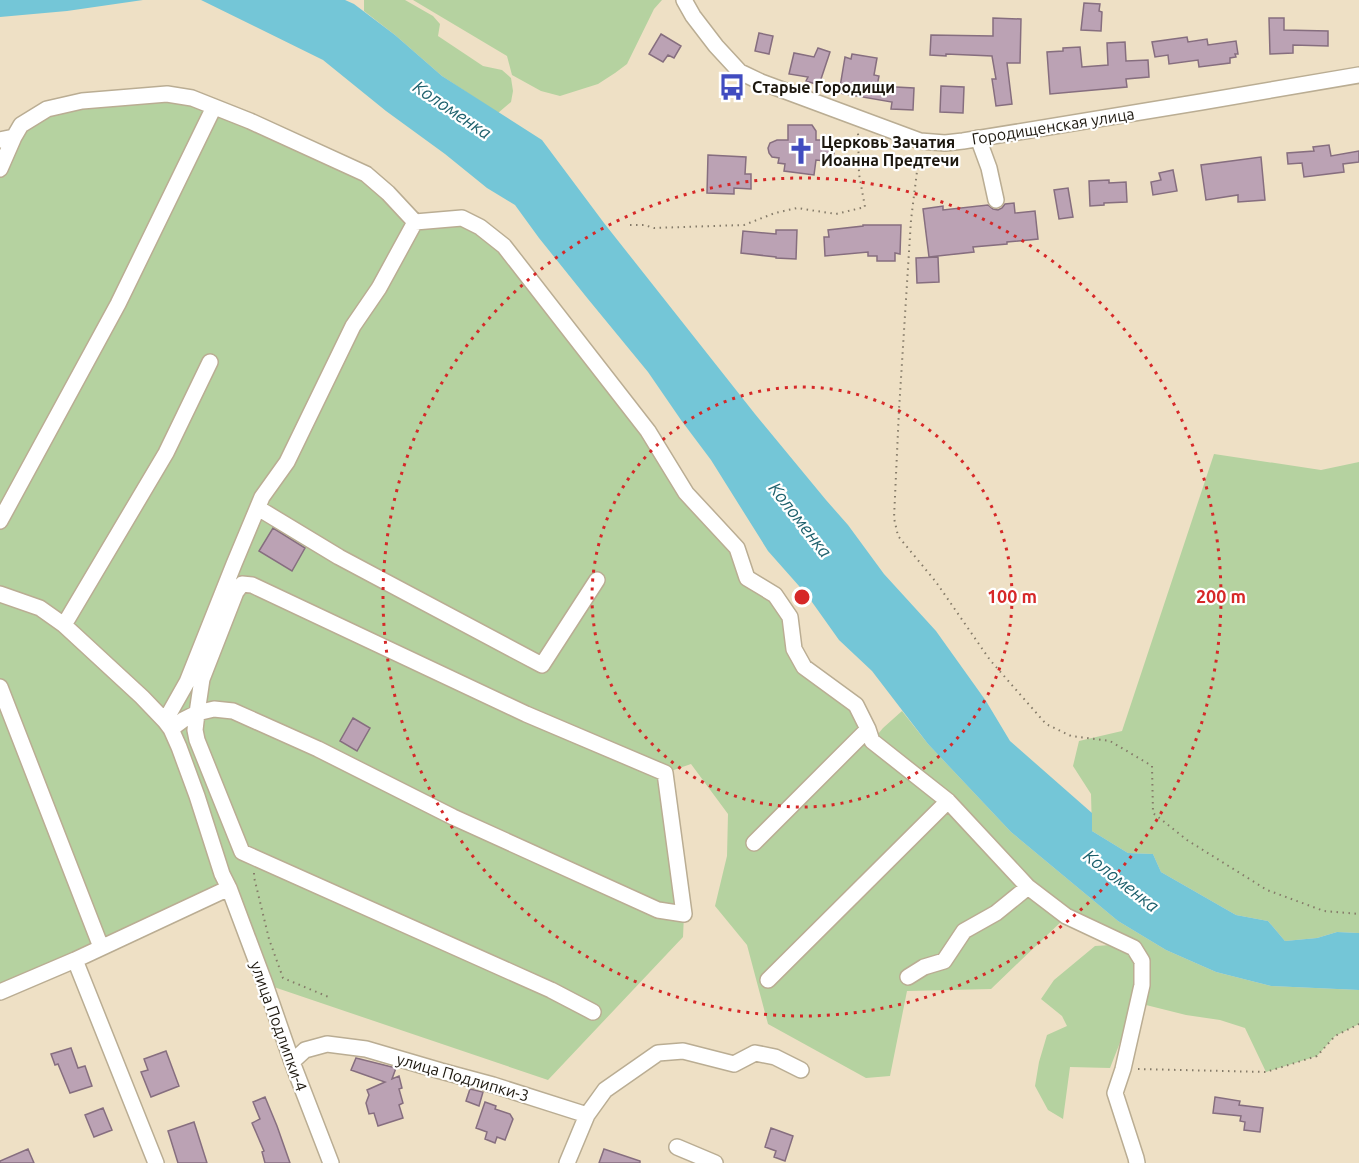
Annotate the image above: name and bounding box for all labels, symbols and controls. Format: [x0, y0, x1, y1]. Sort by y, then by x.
bus stop icon: Старые Городищи [717, 72, 747, 102]
water label: Коломенка [410, 76, 495, 143]
place label: Старые Городищи [752, 78, 895, 96]
street label: Городищенская улица [970, 104, 1136, 148]
place label: Церковь Зачатия Иоанна Предтечи [821, 133, 959, 169]
church icon: Церковь Зачатия Иоанна Предтечи [786, 136, 816, 166]
water label: Коломенка [765, 478, 836, 561]
text: 100 m [987, 586, 1037, 606]
text: 200 m [1196, 586, 1246, 606]
centre of rings [792, 587, 812, 607]
water label: Коломенка [1080, 845, 1163, 916]
street label: улица Подлипки-4 [247, 959, 311, 1093]
street label: улица Подлипки-3 [395, 1049, 531, 1105]

